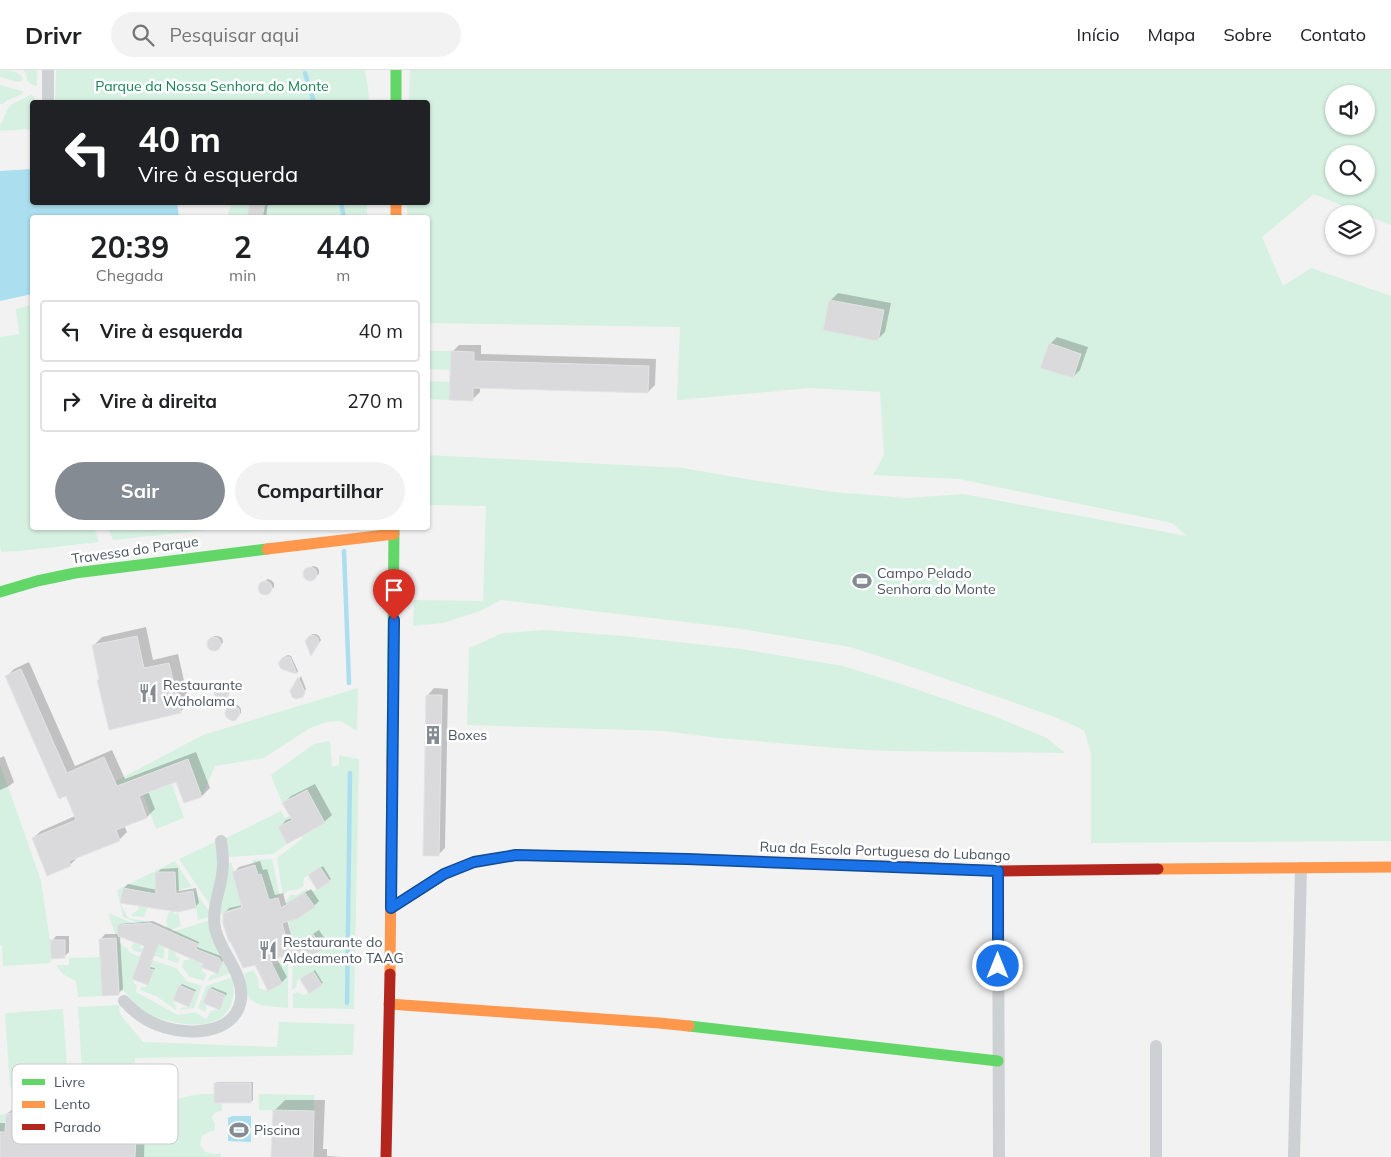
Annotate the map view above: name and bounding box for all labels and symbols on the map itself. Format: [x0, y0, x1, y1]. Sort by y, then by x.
park label: Parque da Nossa Senhora do Monte [95, 77, 329, 95]
street label: Travessa do Parque [70, 532, 200, 568]
place label: Campo Pelado Senhora do Monte [877, 564, 996, 598]
pin [373, 569, 415, 620]
sports icon: Campo Pelado Senhora do Monte [851, 570, 873, 592]
place label: Restaurante Waholama [163, 676, 242, 710]
restaurant icon: Restaurante Waholama [137, 682, 159, 704]
building icon: Boxes [422, 724, 444, 746]
place label: Boxes [448, 726, 487, 744]
street label: Rua da Escola Portuguesa do Lubango [759, 838, 1011, 864]
place label: Restaurante do Aldeamento TAAG [283, 933, 404, 967]
restaurant icon: Restaurante do Aldeamento TAAG [257, 939, 279, 961]
position arrow [971, 939, 1023, 991]
legend [12, 1064, 178, 1144]
text: Livre [54, 1073, 85, 1091]
text: Lento [54, 1095, 90, 1113]
text: Parado [54, 1118, 101, 1136]
sports icon: Piscina [228, 1119, 250, 1141]
place label: Piscina [254, 1121, 300, 1139]

